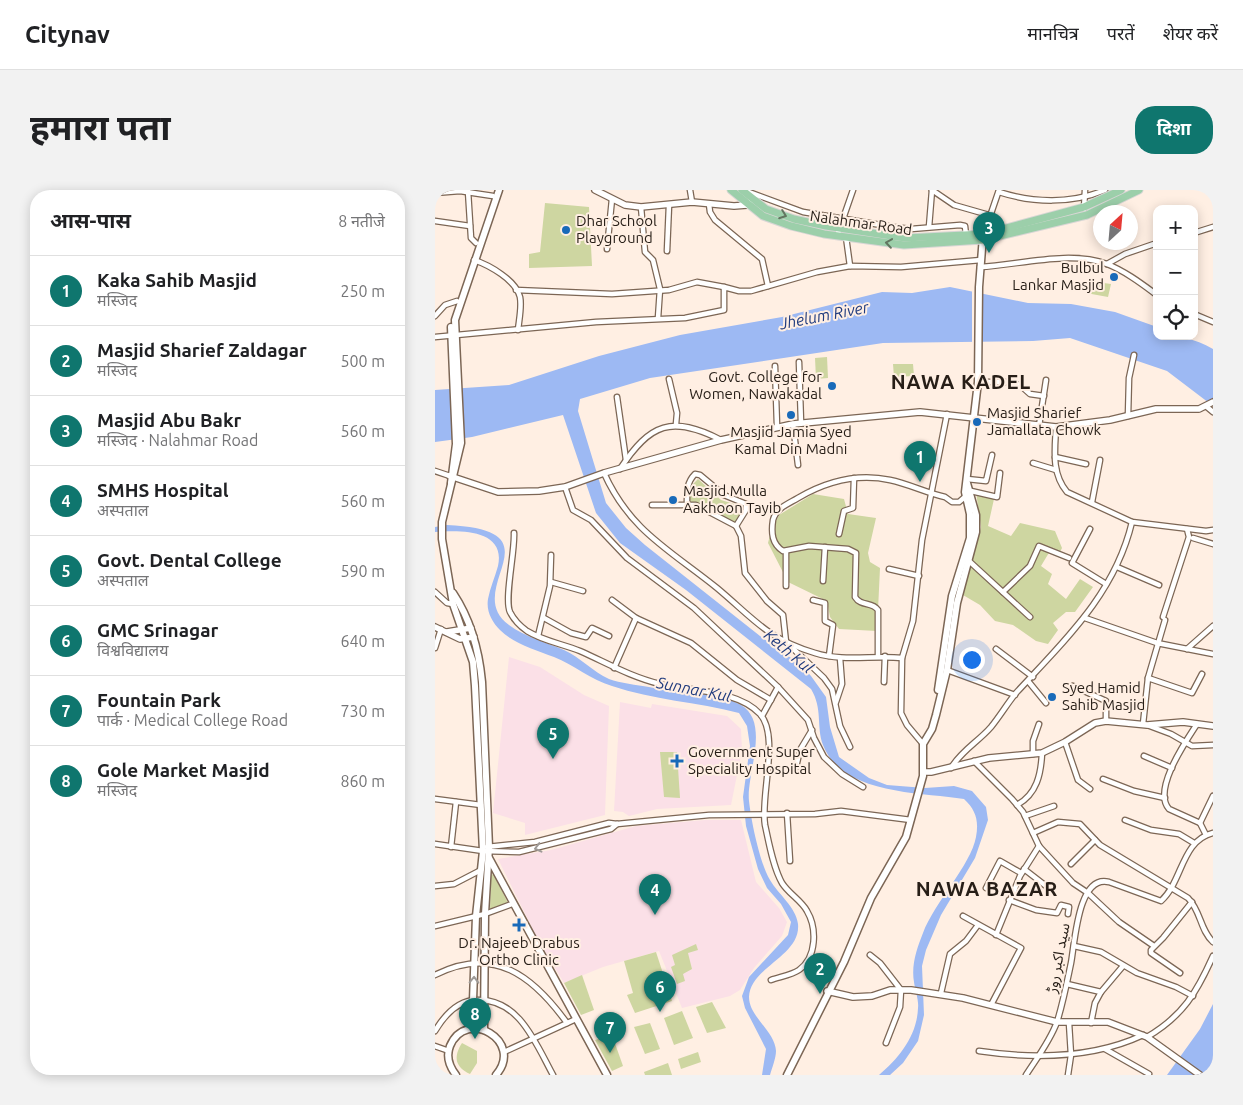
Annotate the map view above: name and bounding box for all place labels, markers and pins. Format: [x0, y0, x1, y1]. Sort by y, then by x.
place label: Dhar School Playground [576, 212, 657, 246]
pin: 3 [973, 212, 1005, 253]
marker: Dhar School Playground [560, 224, 572, 236]
place label: Bulbul Lankar Masjid [1012, 259, 1104, 293]
marker: Bulbul Lankar Masjid [1108, 271, 1120, 283]
place label: Govt. College for Women, Nawakadal [689, 368, 822, 402]
marker: Govt. College for Women, Nawakadal [826, 380, 838, 392]
place label: Masjid Sharief Jamallata Chowk [987, 404, 1102, 438]
marker: Masjid Jamia Syed Kamal Din Madni [785, 409, 797, 421]
marker: Masjid Sharief Jamallata Chowk [971, 416, 983, 428]
place label: Masjid Jamia Syed Kamal Din Madni [730, 423, 852, 457]
pin: 1 [904, 441, 936, 482]
place label: Masjid Mulla Aakhoon Tayib [683, 482, 781, 516]
marker: Masjid Mulla Aakhoon Tayib [667, 494, 679, 506]
place label: Syed Hamid Sahib Masjid [1062, 679, 1145, 713]
marker: Syed Hamid Sahib Masjid [1046, 691, 1058, 703]
pin: 5 [537, 718, 569, 759]
place label: Government Super Speciality Hospital [688, 743, 815, 777]
marker: Government Super Speciality Hospital [670, 754, 684, 768]
pin: 4 [639, 874, 671, 915]
marker: Dr. Najeeb Drabus Ortho Clinic [512, 918, 526, 932]
place label: Dr. Najeeb Drabus Ortho Clinic [458, 934, 580, 968]
pin: 2 [804, 953, 836, 994]
pin: 6 [644, 971, 676, 1012]
pin: 8 [459, 998, 491, 1039]
pin: 7 [594, 1012, 626, 1053]

